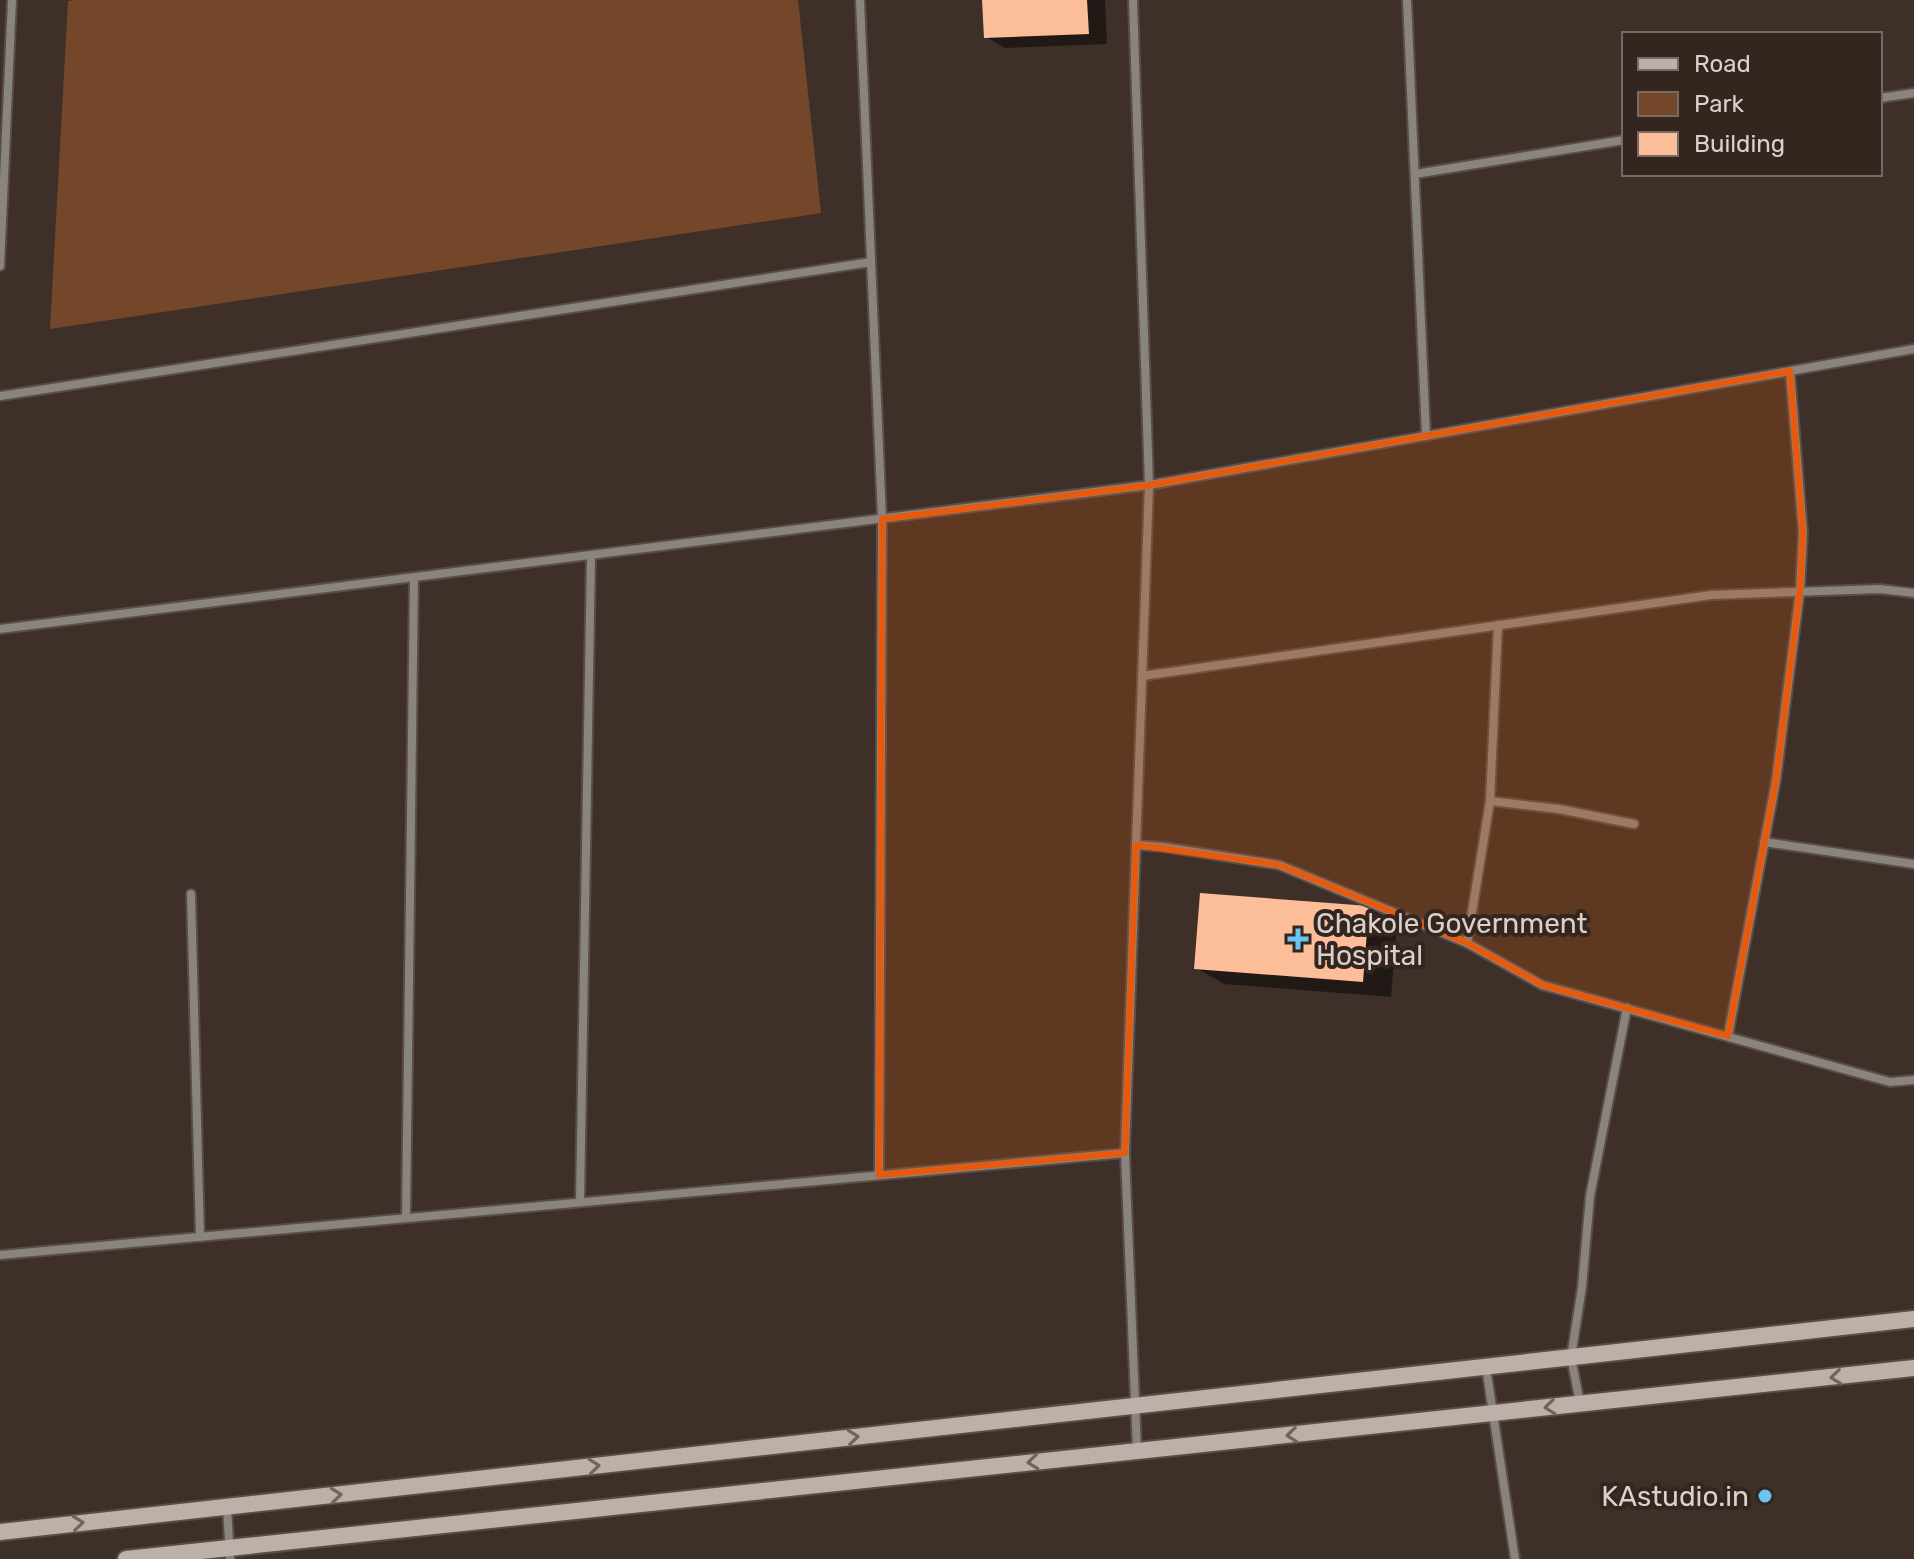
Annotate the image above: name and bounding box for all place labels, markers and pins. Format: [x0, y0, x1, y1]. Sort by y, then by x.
place label: Chakole Government Hospital [1316, 907, 1588, 972]
marker: Chakole Government Hospital [1287, 928, 1309, 950]
place label: KAstudio.in [1601, 1480, 1749, 1513]
marker: KAstudio.in [1756, 1487, 1774, 1505]

